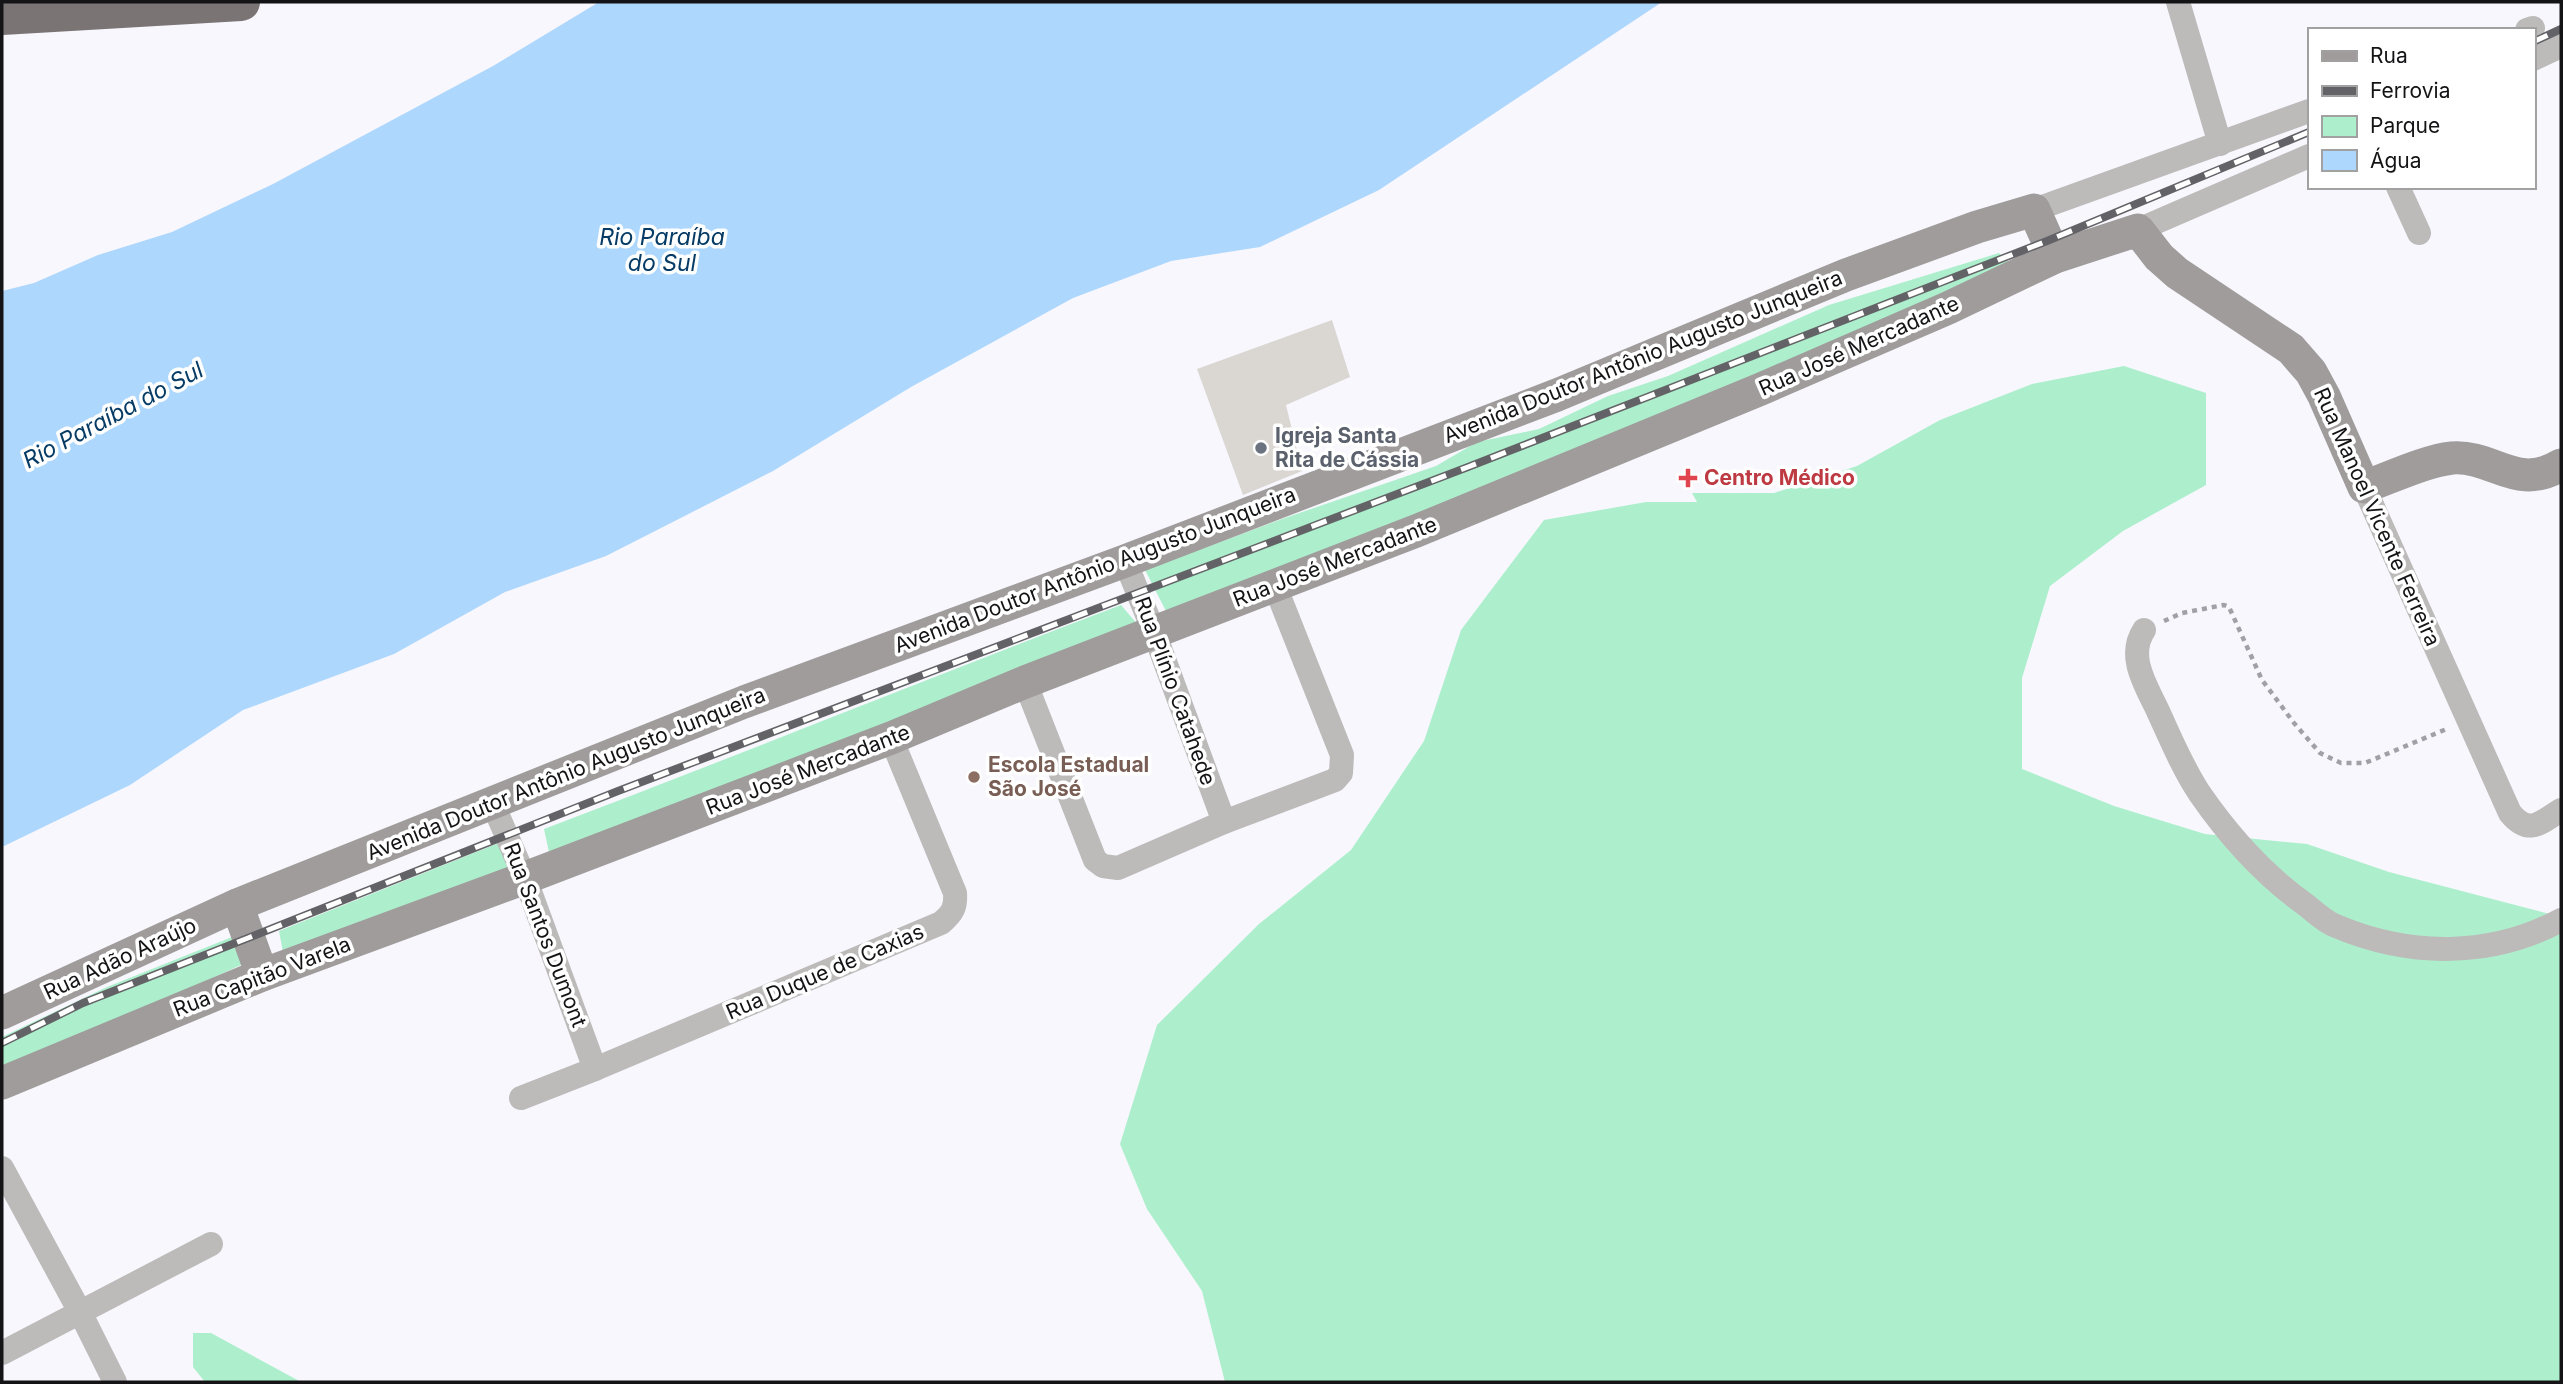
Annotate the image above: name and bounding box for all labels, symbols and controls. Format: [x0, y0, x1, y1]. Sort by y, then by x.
legend [2308, 28, 2535, 189]
text: Rua [2370, 43, 2408, 68]
text: Ferrovia [2370, 78, 2450, 103]
text: Parque [2370, 113, 2440, 138]
text: Água [2370, 147, 2422, 173]
water label: Rio Paraíba do Sul [599, 223, 725, 277]
street label: Avenida Doutor Antônio Augusto Junqueira [1440, 265, 1846, 448]
street label: Rua José Mercadante [1755, 290, 1963, 401]
water label: Rio Paraíba do Sul [18, 355, 208, 474]
street label: Rua Manoel Vicente Ferreira [2309, 384, 2446, 650]
place label: Igreja Santa Rita de Cássia [1275, 423, 1419, 472]
marker: Igreja Santa Rita de Cássia [1253, 440, 1269, 456]
place label: Centro Médico [1704, 465, 1855, 490]
marker: Centro Médico [1678, 468, 1698, 488]
street label: Avenida Doutor Antônio Augusto Junqueira [891, 481, 1299, 658]
street label: Rua José Mercadante [1229, 511, 1440, 612]
street label: Rua Plínio Catahede [1130, 593, 1221, 789]
street label: Avenida Doutor Antônio Augusto Junqueira [363, 682, 769, 865]
street label: Rua José Mercadante [702, 719, 913, 820]
place label: Escola Estadual São José [988, 752, 1149, 801]
marker: Escola Estadual São José [966, 769, 982, 785]
street label: Rua Santos Dumont [499, 839, 592, 1031]
street label: Rua Adão Araújo [39, 912, 200, 1005]
street label: Rua Duque de Caxias [722, 919, 927, 1025]
street label: Rua Capitão Varela [170, 931, 354, 1022]

